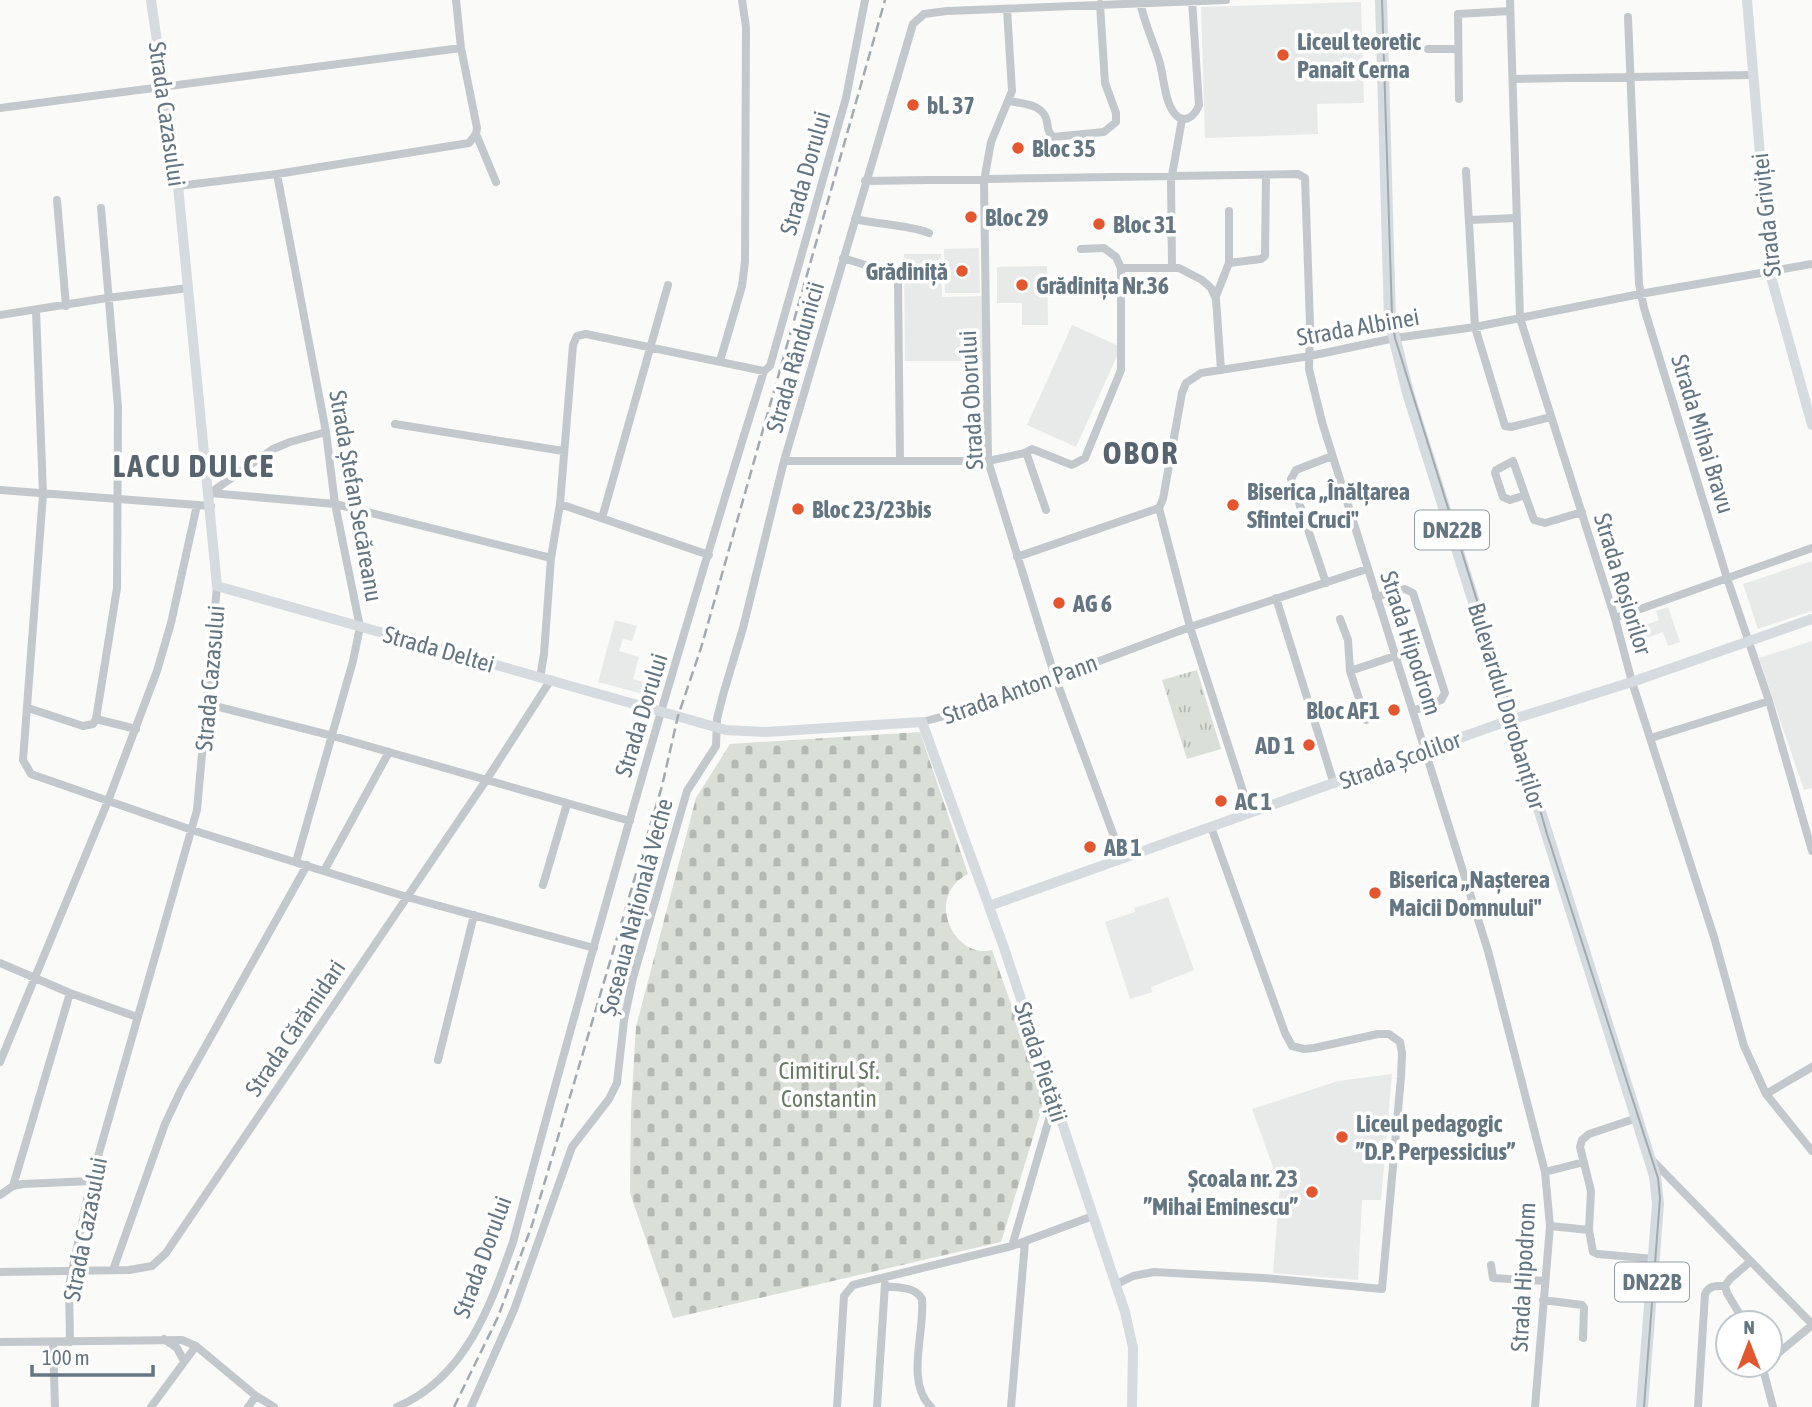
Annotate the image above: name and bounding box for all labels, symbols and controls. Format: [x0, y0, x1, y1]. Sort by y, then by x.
place label: Liceul teoretic Panait Cerna [1297, 28, 1421, 83]
street label: Strada Cazasului [143, 40, 191, 188]
marker: Liceul teoretic Panait Cerna [1275, 47, 1291, 63]
place label: bl. 37 [927, 92, 975, 119]
marker: bl. 37 [905, 97, 921, 113]
street label: Strada Dorului [774, 108, 836, 238]
place label: Bloc 35 [1032, 135, 1096, 162]
marker: Bloc 35 [1010, 140, 1026, 156]
street label: Strada Griviței [1746, 152, 1786, 278]
place label: Bloc 29 [985, 204, 1049, 231]
marker: Bloc 29 [963, 209, 979, 225]
place label: Bloc 31 [1113, 211, 1177, 238]
marker: Bloc 31 [1091, 216, 1107, 232]
place label: Grădiniță [865, 258, 948, 286]
marker: Grădiniță [954, 263, 970, 279]
place label: Grădinița Nr.36 [1036, 272, 1169, 300]
marker: Grădinița Nr.36 [1014, 277, 1030, 293]
street label: Strada Rândunicii [761, 279, 829, 435]
street label: Strada Albinei [1295, 303, 1421, 351]
street label: Strada Oborului [954, 330, 988, 470]
street label: Strada Mihai Bravu [1666, 351, 1740, 517]
street label: Strada Ștefan Secăreanu [324, 388, 388, 604]
district label: OBOR [1103, 434, 1179, 471]
district label: LACU DULCE [113, 447, 275, 484]
place label: Biserica „Înălțarea Sfintei Cruci" [1247, 478, 1410, 533]
place label: Bloc 23/23bis [812, 496, 932, 523]
marker: Biserica „Înălțarea Sfintei Cruci" [1225, 497, 1241, 513]
marker: Bloc 23/23bis [790, 501, 806, 517]
road number: DN22B [1415, 510, 1489, 550]
street label: Strada Roșiorilor [1589, 510, 1658, 659]
street label: Strada Hipodrom [1375, 568, 1447, 718]
place label: AG 6 [1072, 590, 1112, 617]
marker: AG 6 [1051, 595, 1067, 611]
street label: Bulevardul Dorobanților [1463, 600, 1552, 813]
street label: Strada Cazasului [190, 604, 230, 752]
street label: Strada Deltei [380, 620, 498, 678]
street label: Strada Anton Pann [939, 649, 1101, 729]
street label: Strada Dorului [609, 650, 673, 780]
place label: Bloc AF1 [1306, 697, 1380, 724]
marker: Bloc AF1 [1386, 702, 1402, 718]
street label: Strada Școlilor [1336, 725, 1465, 794]
place label: AD 1 [1254, 732, 1295, 759]
marker: AD 1 [1301, 737, 1317, 753]
place label: AC 1 [1234, 788, 1272, 815]
marker: AC 1 [1213, 793, 1229, 809]
street label: Șoseaua Națională Veche [594, 795, 678, 1019]
place label: AB 1 [1103, 834, 1142, 861]
marker: AB 1 [1082, 839, 1098, 855]
place label: Biserica „Nașterea Maicii Domnului" [1389, 866, 1550, 921]
marker: Biserica „Nașterea Maicii Domnului" [1367, 885, 1383, 901]
street label: Strada Cărămidari [240, 955, 350, 1101]
street label: Strada Pietății [1009, 999, 1073, 1125]
park label: Cimitirul Sf. Constantin [779, 1057, 879, 1112]
place label: Liceul pedagogic ”D.P. Perpessicius” [1355, 1110, 1516, 1165]
marker: Liceul pedagogic ”D.P. Perpessicius” [1334, 1129, 1350, 1145]
street label: Strada Cazasului [58, 1155, 112, 1303]
place label: Școala nr. 23 ”Mihai Eminescu” [1143, 1165, 1299, 1220]
marker: Școala nr. 23 ”Mihai Eminescu” [1304, 1184, 1320, 1200]
street label: Strada Dorului [448, 1192, 516, 1322]
street label: Strada Hipodrom [1506, 1202, 1540, 1352]
road number: DN22B [1615, 1262, 1689, 1302]
north arrow [1714, 1309, 1784, 1379]
text: N [1743, 1316, 1755, 1338]
scale bar [32, 1334, 152, 1378]
text: 100 m [42, 1345, 90, 1369]

